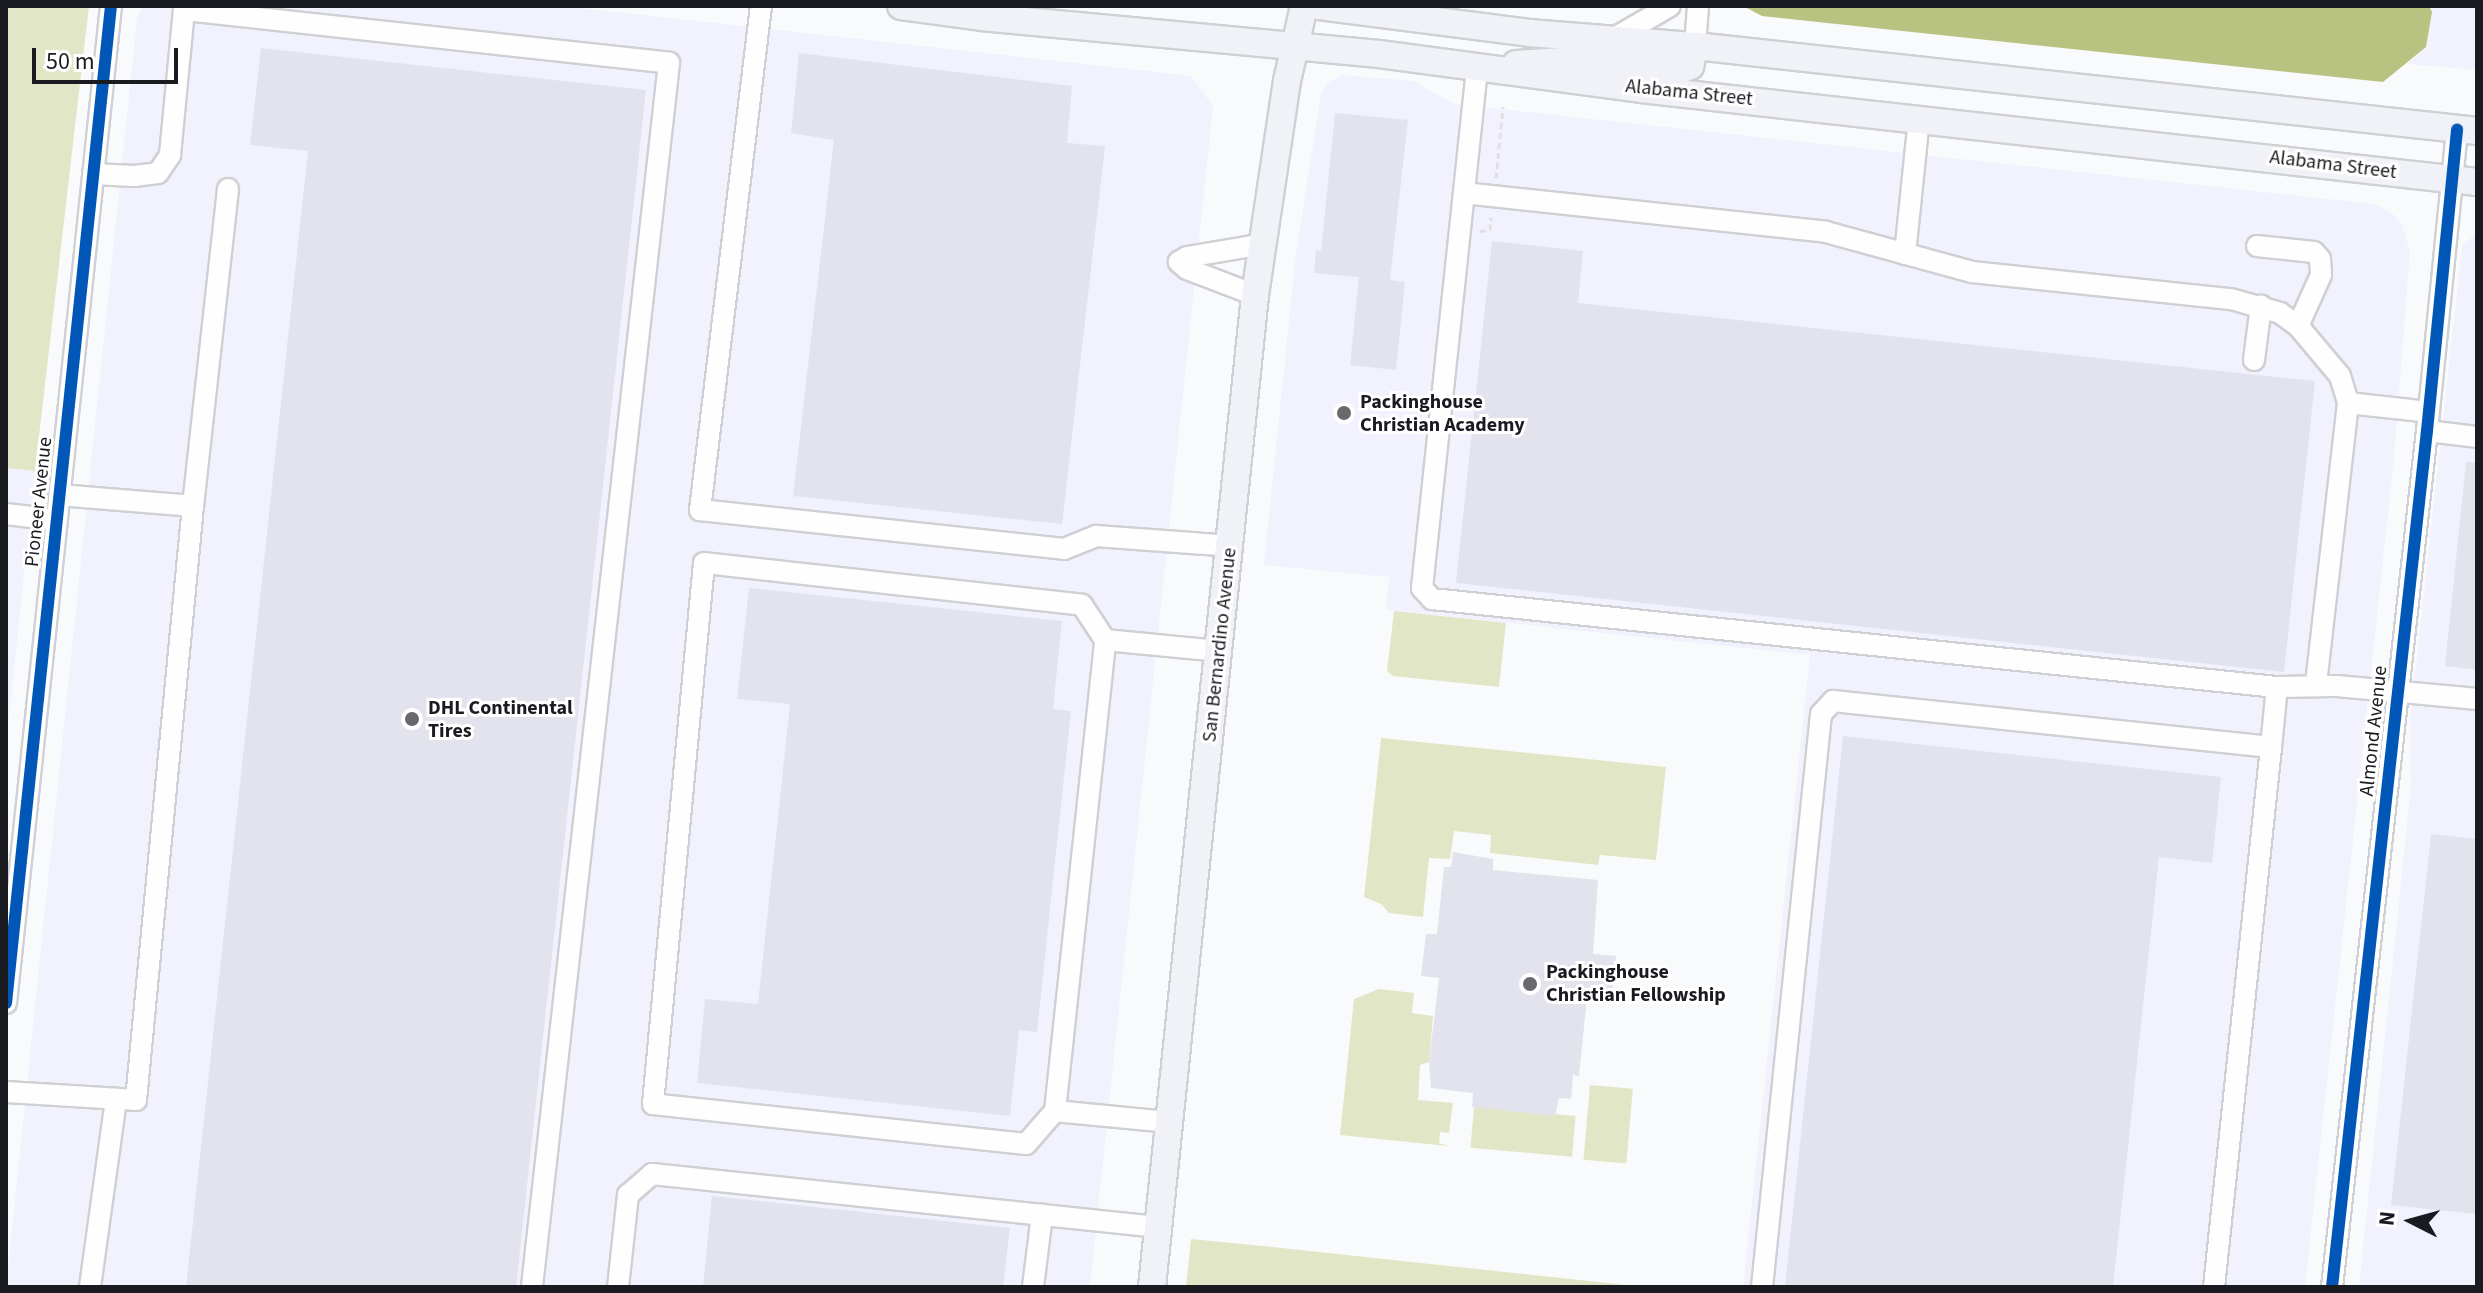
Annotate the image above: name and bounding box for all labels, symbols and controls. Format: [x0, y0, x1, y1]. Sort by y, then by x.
scale bar [36, 32, 182, 82]
text: 50 m [46, 44, 95, 79]
street label: Alabama Street [1624, 74, 1754, 112]
street label: Alabama Street [2268, 145, 2398, 185]
place label: Packinghouse Christian Academy [1360, 390, 1525, 437]
marker: Packinghouse Christian Academy [1335, 404, 1353, 422]
street label: Pioneer Avenue [20, 436, 58, 568]
street label: San Bernardino Avenue [1198, 547, 1242, 743]
street label: Almond Avenue [2355, 665, 2393, 797]
place label: DHL Continental Tires [428, 696, 573, 743]
marker: DHL Continental Tires [403, 710, 421, 728]
place label: Packinghouse Christian Fellowship [1546, 960, 1726, 1007]
marker: Packinghouse Christian Fellowship [1521, 975, 1539, 993]
north arrow [2371, 1181, 2451, 1261]
text: N [2370, 1210, 2404, 1227]

